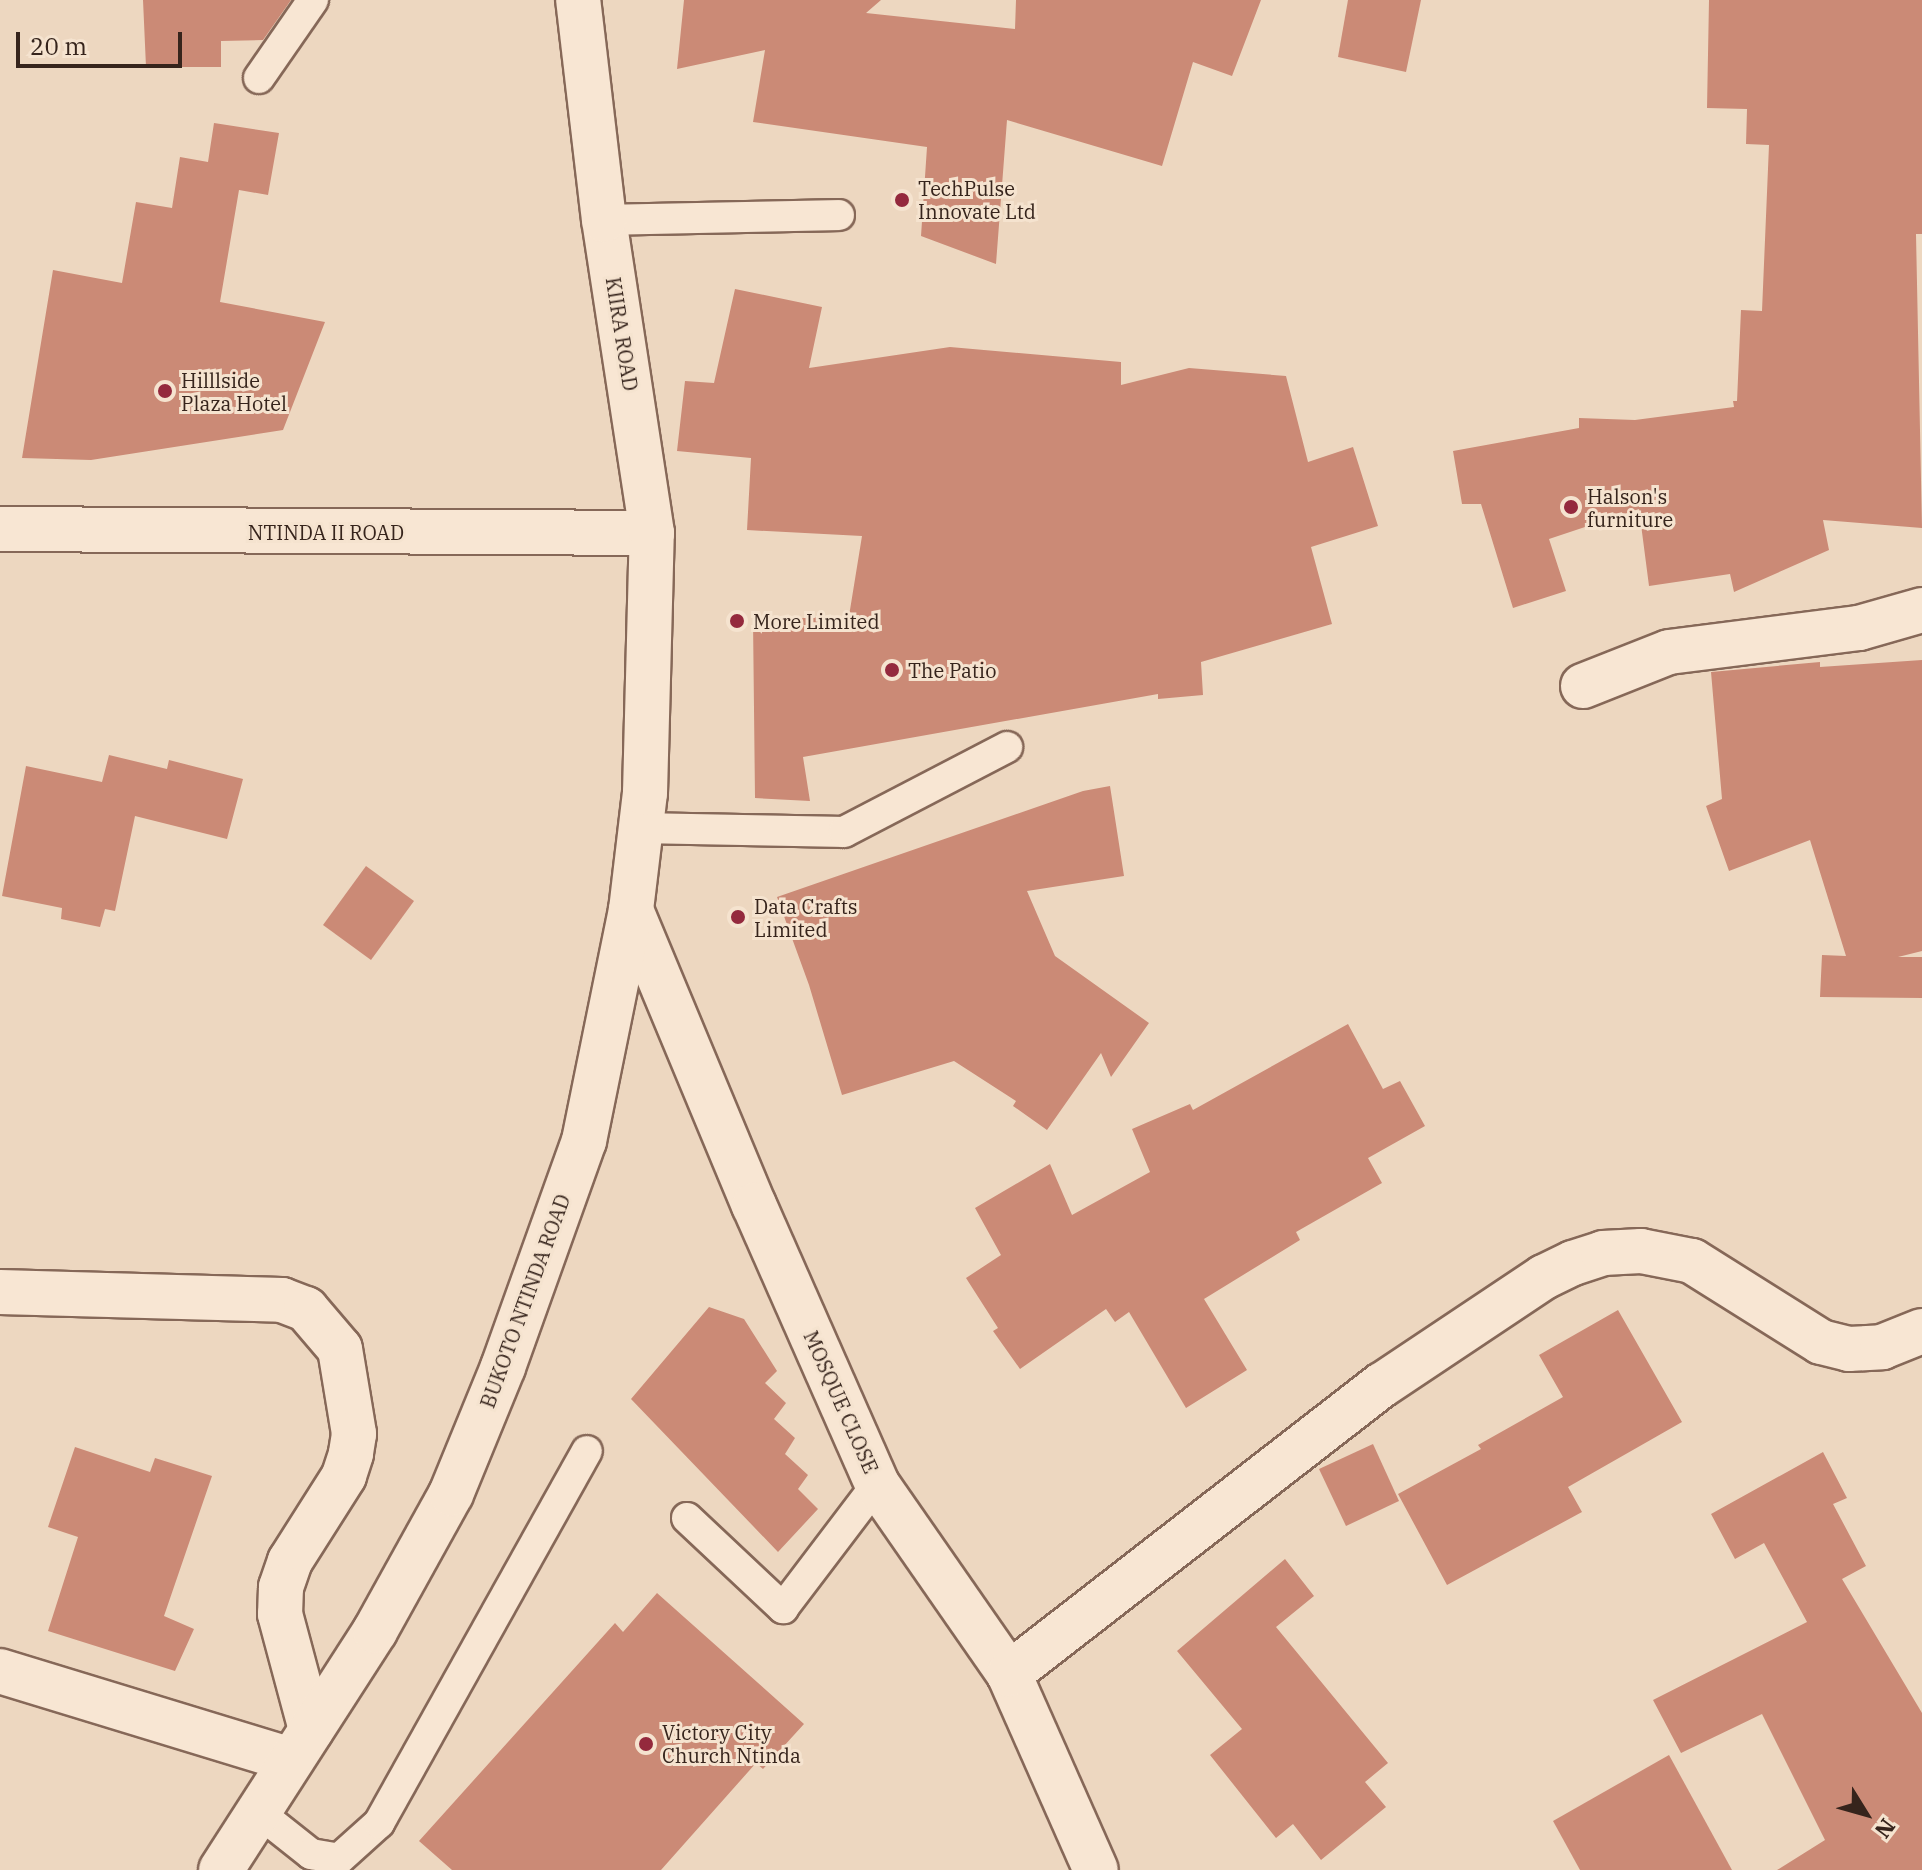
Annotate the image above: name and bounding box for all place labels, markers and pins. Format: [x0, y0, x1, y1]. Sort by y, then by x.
place label: TechPulse Innovate Ltd [918, 176, 1036, 223]
marker: TechPulse Innovate Ltd [893, 191, 911, 209]
place label: Hilllside Plaza Hotel [181, 368, 287, 415]
marker: Hilllside Plaza Hotel [156, 382, 174, 400]
place label: Halson's furniture [1587, 484, 1673, 531]
marker: Halson's furniture [1562, 498, 1580, 516]
place label: More Limited [753, 609, 880, 633]
marker: More Limited [728, 612, 746, 630]
place label: The Patio [908, 658, 996, 682]
marker: The Patio [883, 661, 901, 679]
place label: Data Crafts Limited [754, 894, 857, 941]
marker: Data Crafts Limited [729, 908, 747, 926]
place label: Victory City Church Ntinda [662, 1720, 801, 1767]
marker: Victory City Church Ntinda [637, 1735, 655, 1753]

